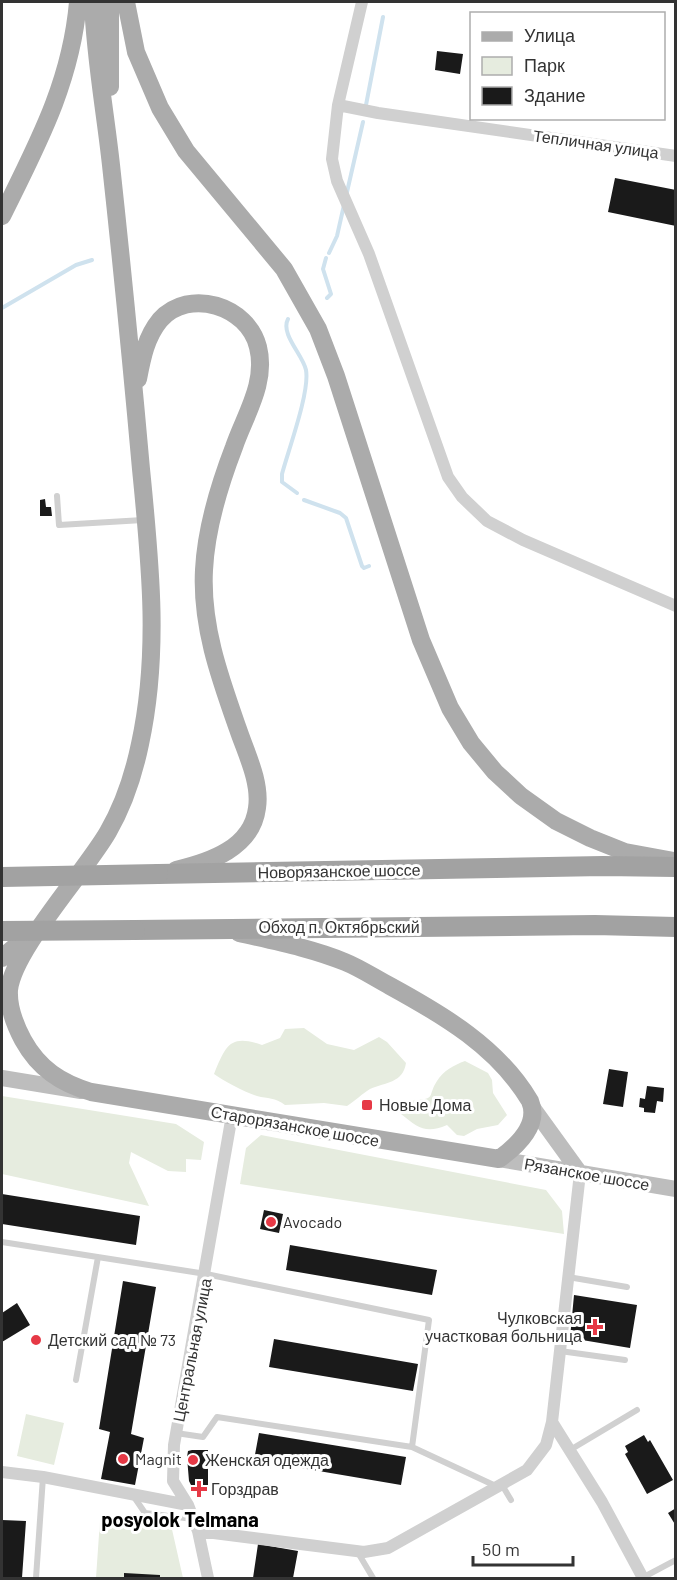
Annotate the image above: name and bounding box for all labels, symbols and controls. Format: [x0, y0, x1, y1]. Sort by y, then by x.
legend [470, 12, 665, 120]
text: Улица [524, 24, 576, 46]
text: Парк [524, 54, 565, 76]
text: Здание [524, 84, 585, 106]
street label: Тепличная улица [532, 125, 660, 162]
street label: Новорязанское шоссе [257, 860, 421, 881]
street label: Обход п. Октябрьский [258, 917, 420, 936]
place label: Новые Дома [379, 1095, 471, 1114]
marker: Новые Дома [360, 1098, 374, 1112]
street label: Старорязанское шоссе [209, 1101, 381, 1150]
street label: Рязанское шоссе [523, 1153, 651, 1194]
place label: Avocado [283, 1212, 342, 1231]
marker: Avocado [264, 1215, 278, 1229]
street label: Центральная улица [168, 1276, 215, 1423]
place label: Чулковская участковая больница [425, 1308, 582, 1345]
marker: Чулковская участковая больница [586, 1318, 604, 1336]
place label: Детский сад № 73 [48, 1330, 176, 1349]
marker: Детский сад № 73 [29, 1333, 43, 1347]
place label: Magnit [135, 1449, 182, 1468]
place label: Женская одежда [205, 1450, 329, 1469]
marker: Magnit [116, 1452, 130, 1466]
marker: Женская одежда [186, 1453, 200, 1467]
place label: Горздрав [211, 1479, 279, 1498]
marker: Горздрав [192, 1482, 206, 1496]
district label: posyolok Telmana [101, 1507, 259, 1531]
scale bar [473, 1529, 574, 1567]
text: 50 m [482, 1538, 520, 1560]

